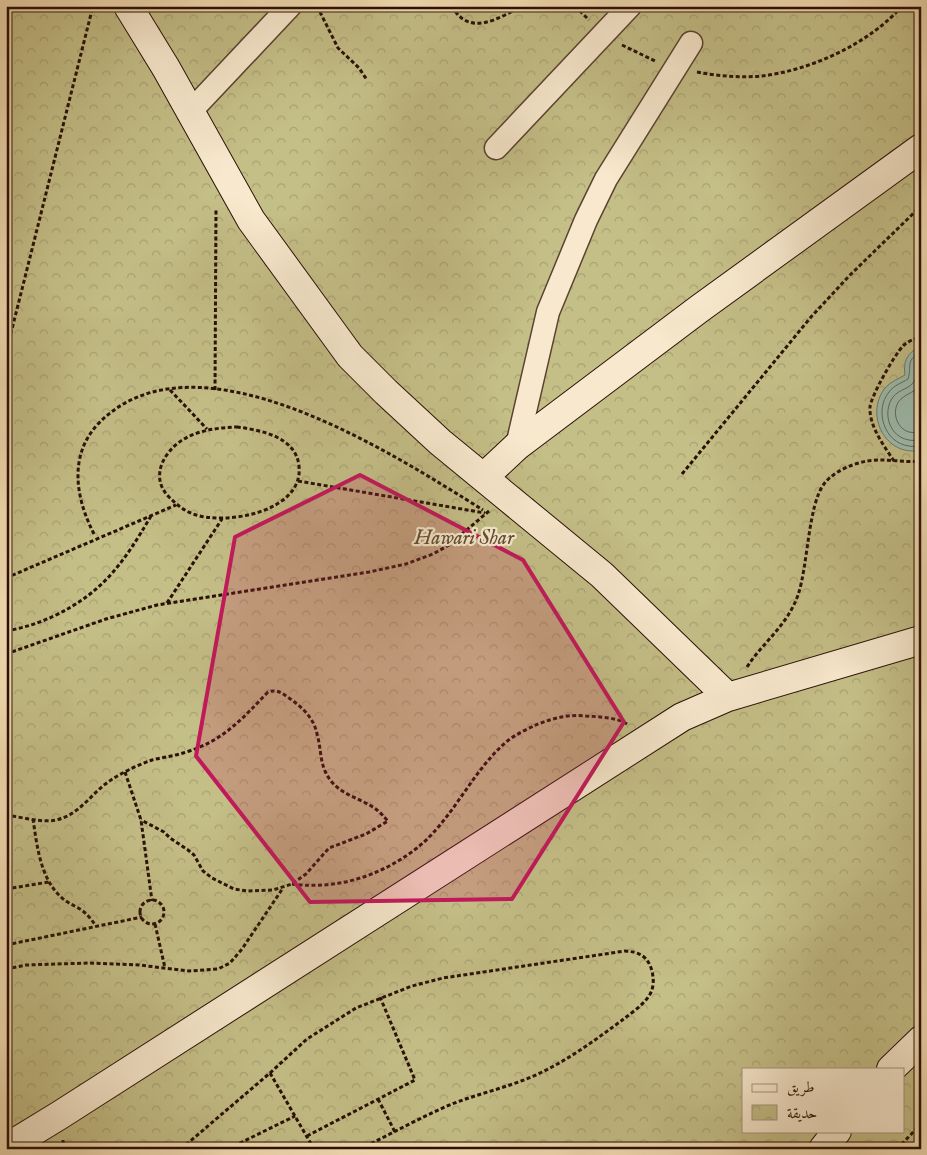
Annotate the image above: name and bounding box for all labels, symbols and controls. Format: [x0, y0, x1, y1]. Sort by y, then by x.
park label: Hawari Shar [413, 526, 515, 551]
legend [742, 1068, 904, 1132]
text: طريق [787, 1078, 814, 1097]
text: حديقة [787, 1104, 817, 1123]

